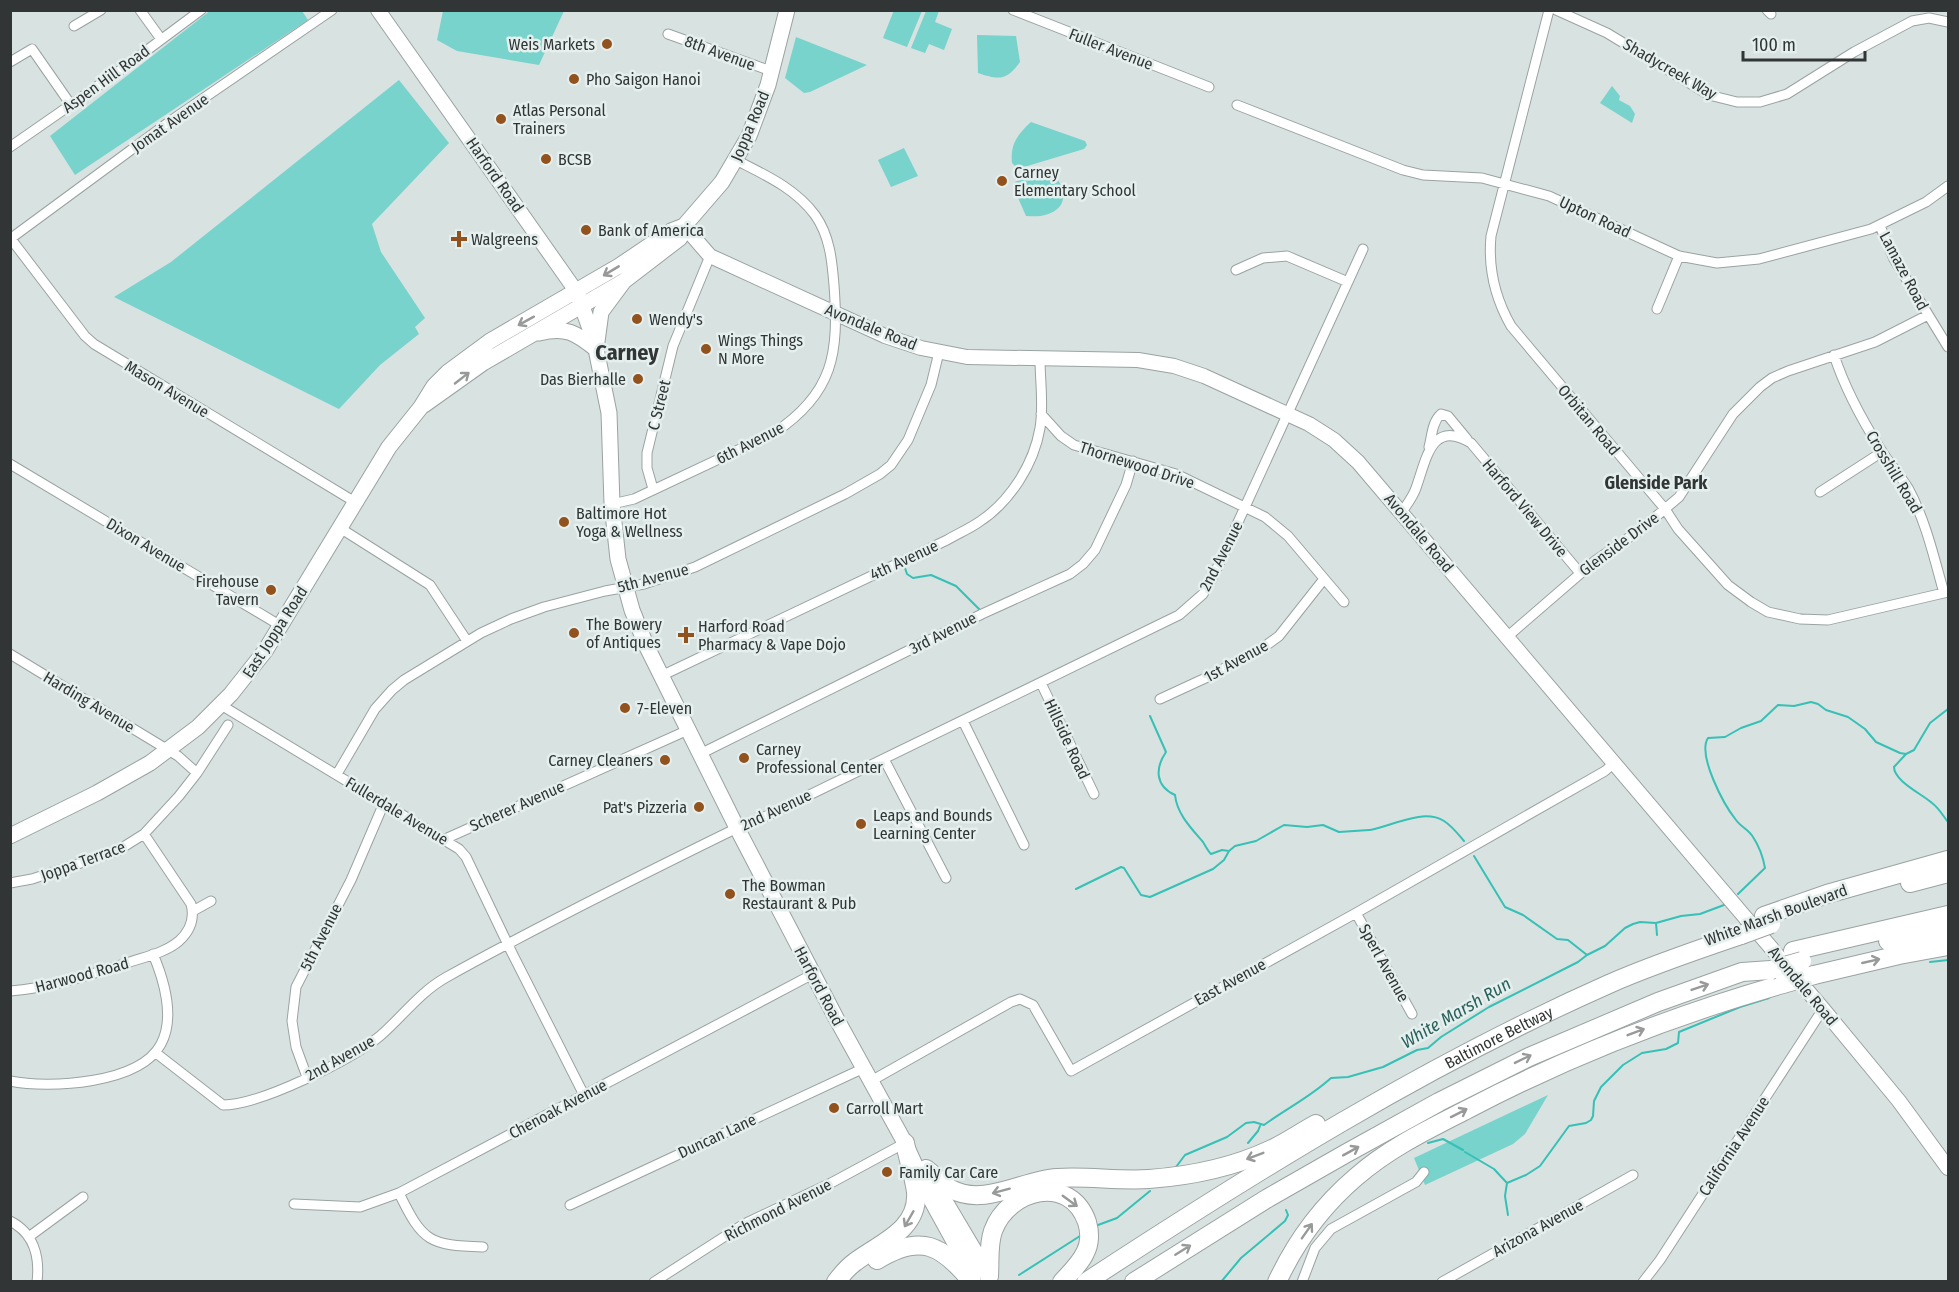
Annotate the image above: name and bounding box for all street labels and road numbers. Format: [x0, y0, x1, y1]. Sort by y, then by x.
street label: Fuller Avenue [1066, 24, 1156, 74]
street label: 8th Avenue [682, 32, 758, 75]
street label: Shadycreek Way [1620, 34, 1721, 104]
street label: Aspen Hill Road [59, 41, 153, 117]
street label: Joppa Road [727, 88, 773, 164]
street label: Jomat Avenue [128, 89, 212, 157]
street label: Harford Road [462, 134, 528, 216]
street label: Upton Road [1556, 192, 1634, 242]
street label: Lamaze Road [1875, 229, 1933, 313]
street label: Avondale Road [822, 300, 920, 354]
street label: Mason Avenue [122, 356, 213, 422]
street label: C Street [644, 377, 675, 432]
street label: Orbitan Road [1554, 381, 1624, 459]
street label: 6th Avenue [713, 418, 787, 468]
street label: Crosshill Road [1862, 427, 1926, 517]
street label: Thornewood Drive [1077, 437, 1197, 493]
street label: Harford View Drive [1479, 455, 1572, 561]
street label: Avondale Road [1380, 490, 1458, 576]
street label: Glenside Drive [1575, 508, 1663, 580]
street label: Dixon Avenue [103, 514, 189, 576]
street label: 2nd Avenue [1195, 518, 1247, 594]
street label: 4th Avenue [867, 536, 941, 584]
street label: 5th Avenue [615, 559, 691, 597]
street label: East Joppa Road [238, 583, 312, 681]
street label: 3rd Avenue [906, 608, 980, 658]
street label: 1st Avenue [1201, 636, 1271, 686]
street label: Harding Avenue [40, 667, 138, 737]
street label: Hillside Road [1040, 696, 1094, 782]
street label: Fullerdale Avenue [342, 773, 452, 849]
street label: Scherer Avenue [467, 777, 567, 835]
street label: 2nd Avenue [738, 785, 814, 835]
street label: Joppa Terrace [38, 837, 128, 885]
street label: White Marsh Boulevard [1702, 880, 1850, 950]
street label: 5th Avenue [296, 900, 346, 974]
street label: Sperl Avenue [1355, 921, 1413, 1005]
street label: Harford Road [790, 943, 848, 1029]
street label: Avondale Road [1764, 943, 1842, 1029]
street label: Harwood Road [33, 953, 131, 997]
street label: East Avenue [1191, 955, 1269, 1009]
street label: Baltimore Beltway [1441, 1001, 1556, 1072]
street label: 2nd Avenue [302, 1031, 378, 1085]
street label: Chenoak Avenue [506, 1075, 610, 1143]
street label: California Avenue [1695, 1093, 1773, 1199]
street label: Duncan Lane [675, 1110, 759, 1162]
street label: Richmond Avenue [721, 1175, 835, 1245]
street label: Arizona Avenue [1489, 1195, 1587, 1261]

